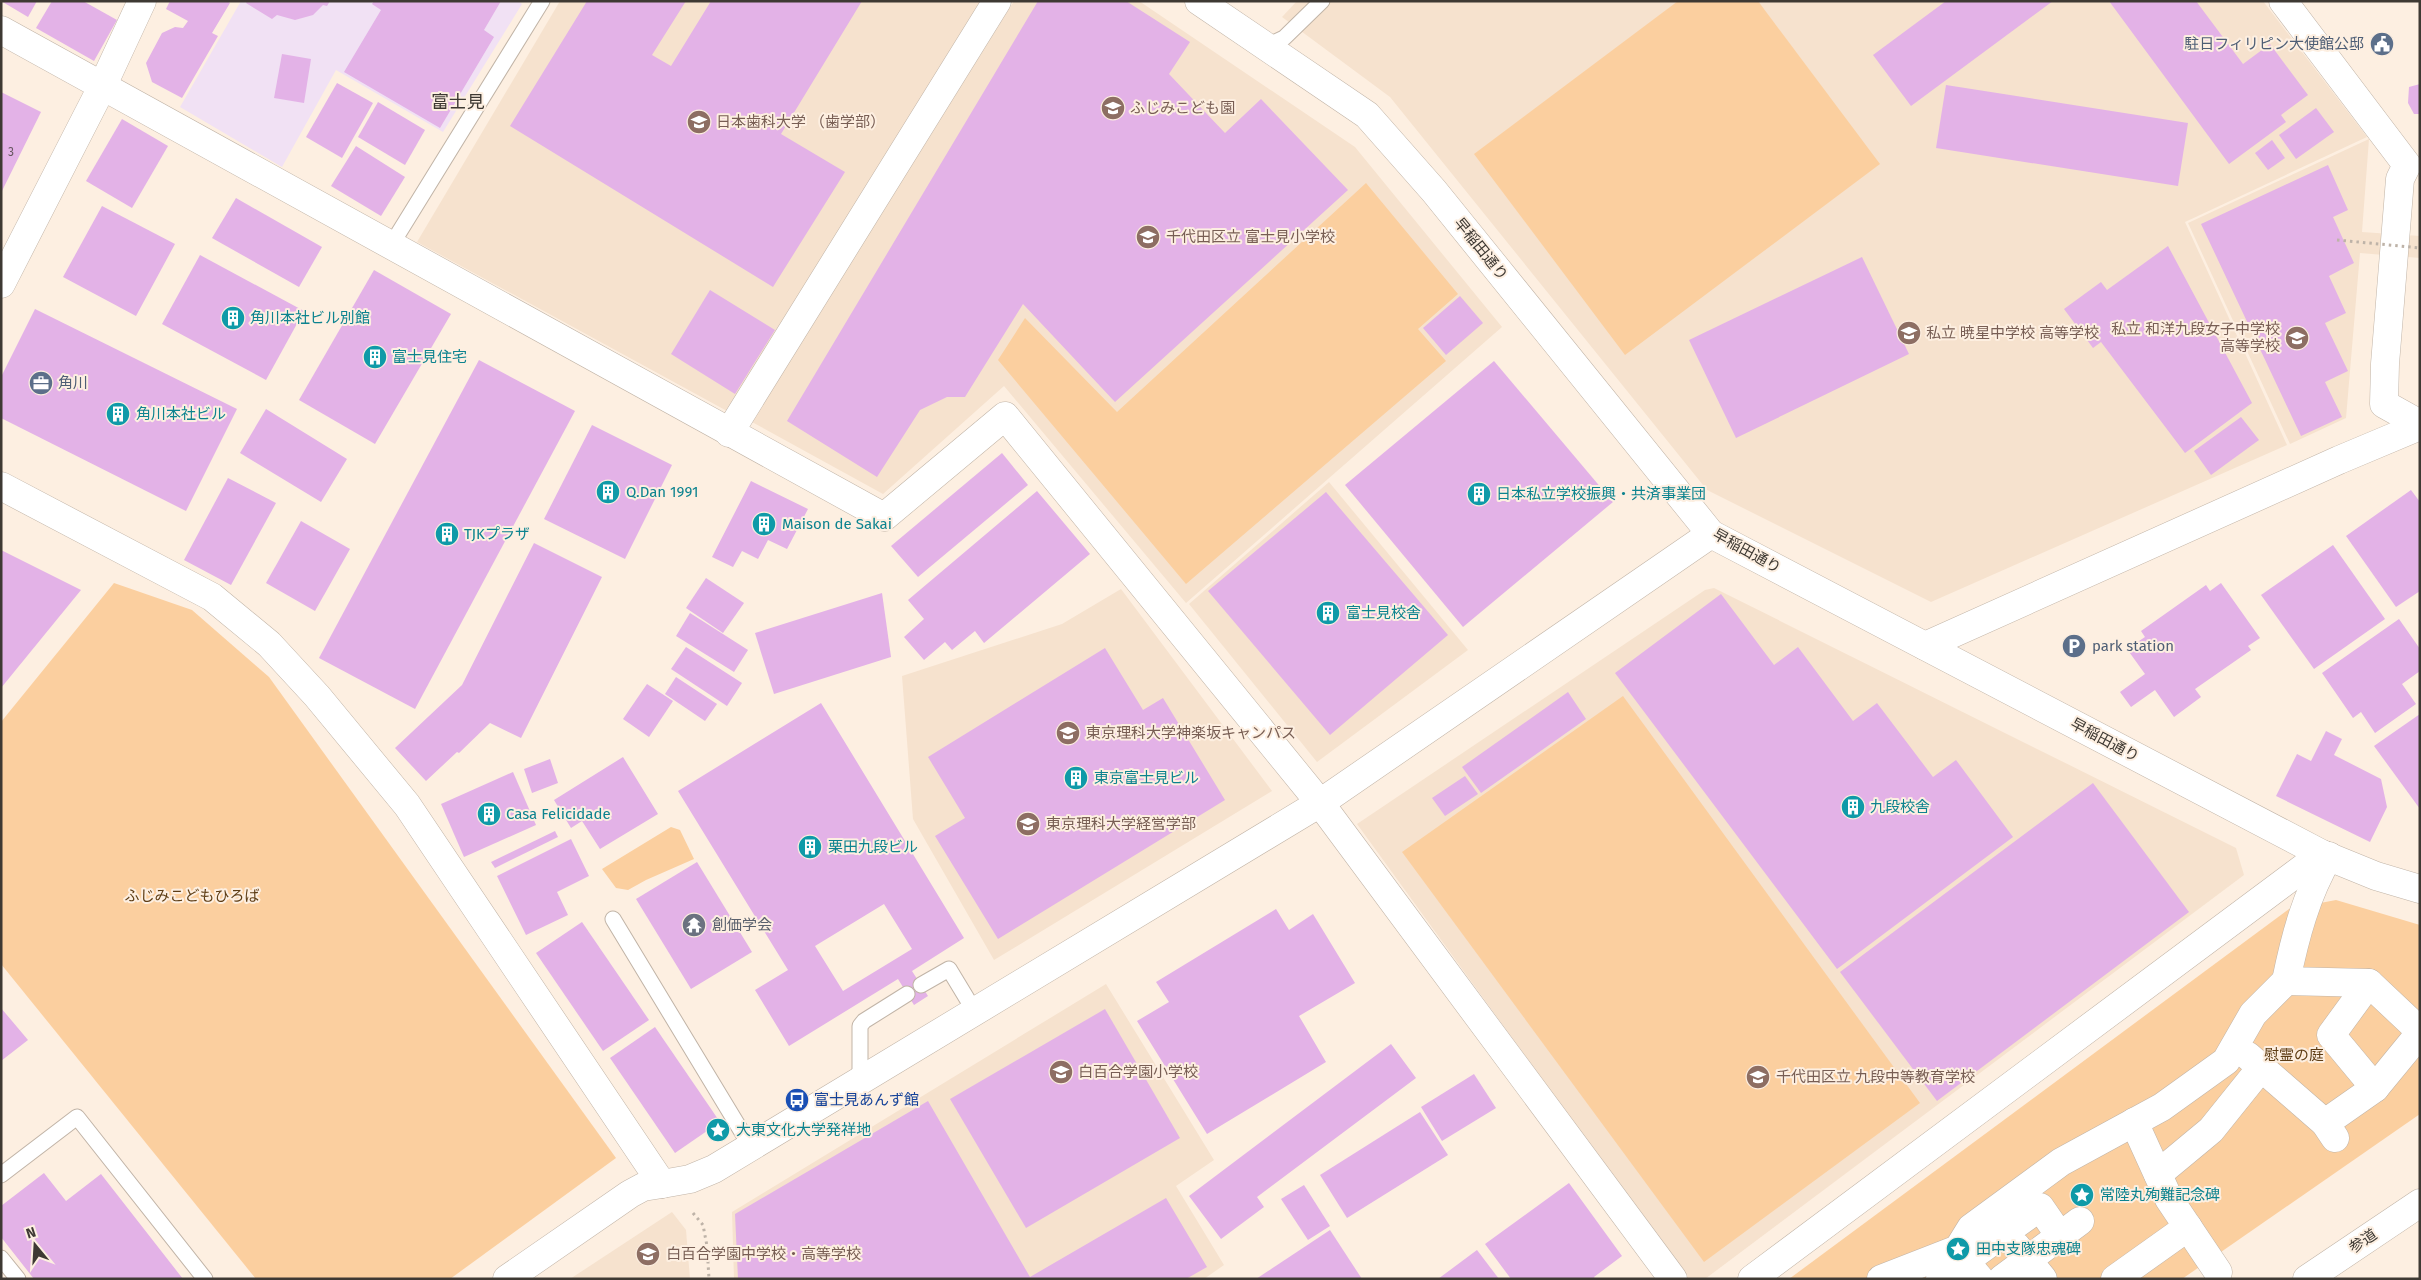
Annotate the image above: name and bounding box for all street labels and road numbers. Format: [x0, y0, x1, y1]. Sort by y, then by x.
street label: 早稲田通り [1450, 214, 1512, 284]
street label: 早稲田通り [1710, 525, 1784, 577]
street label: 早稲田通り [2068, 714, 2142, 766]
street label: 参道 [2346, 1225, 2380, 1257]

